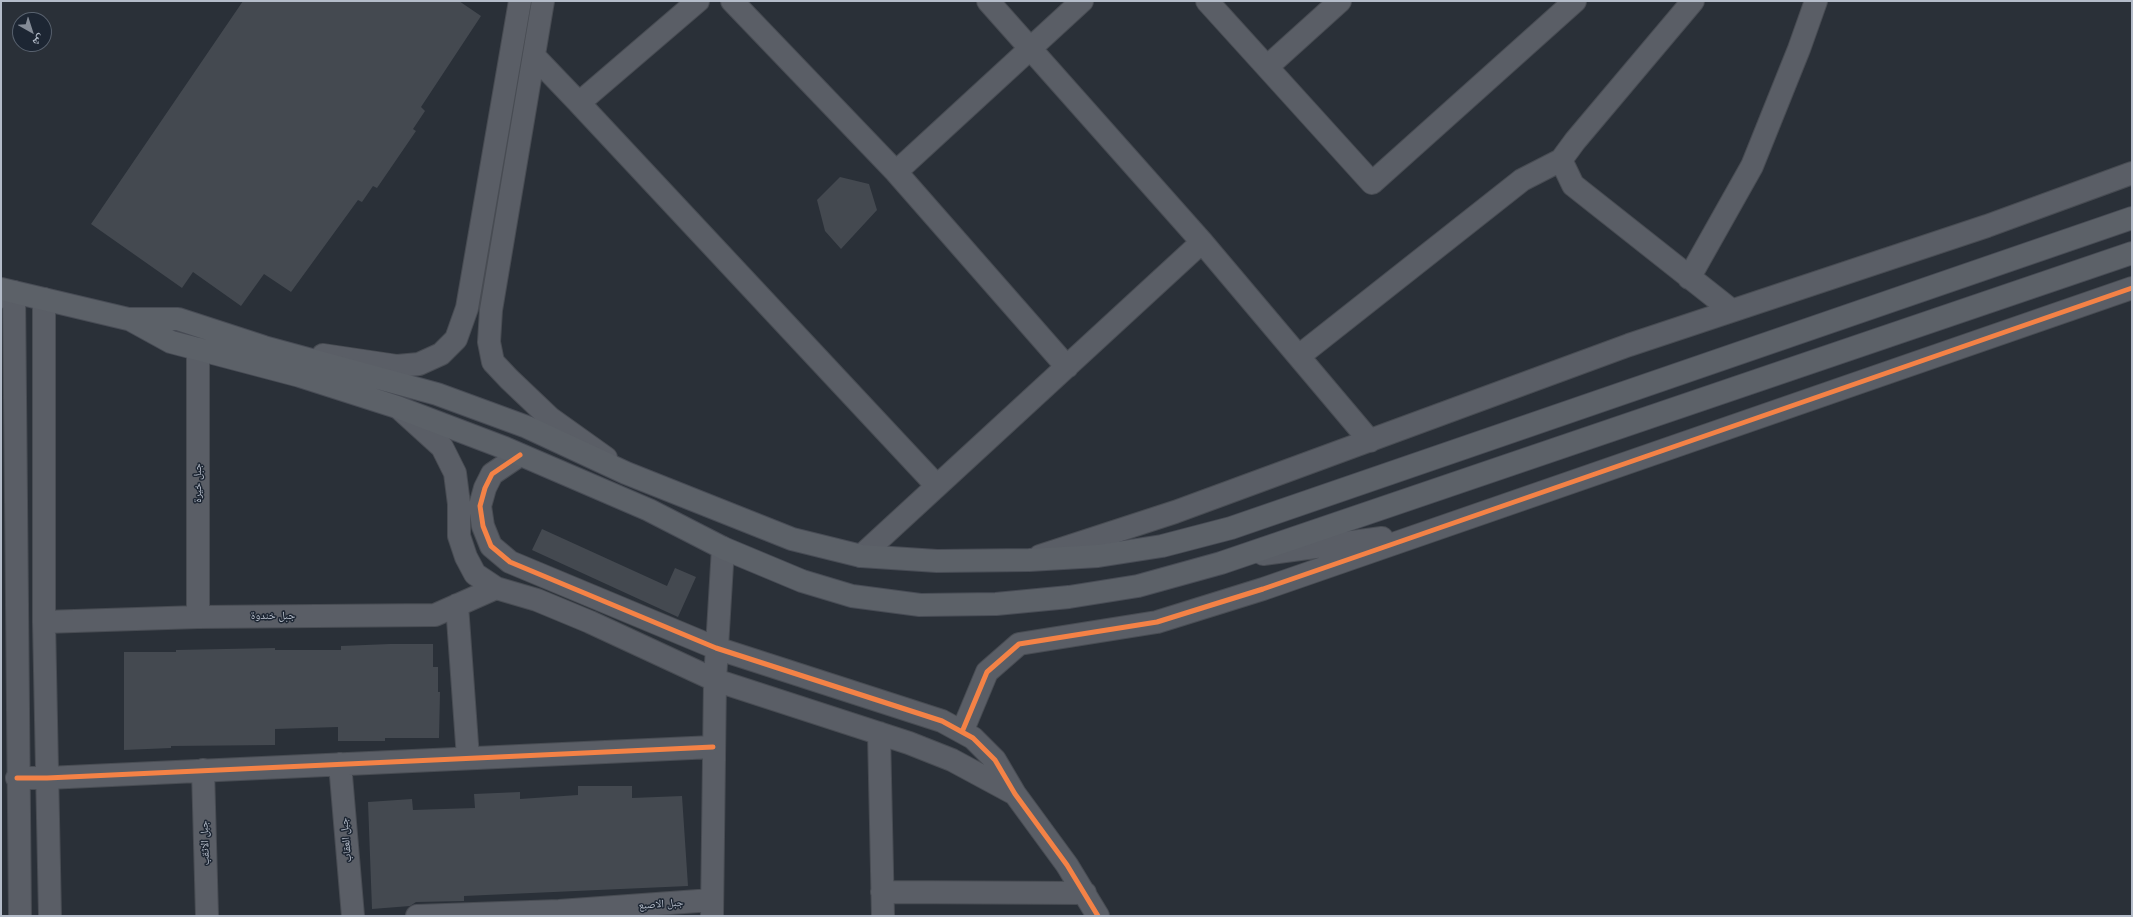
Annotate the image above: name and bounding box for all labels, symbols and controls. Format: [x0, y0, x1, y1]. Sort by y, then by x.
north arrow [12, 12, 52, 52]
text: ش [30, 31, 48, 50]
street label: جبل خيرة [191, 463, 205, 503]
street label: جبل خندوة [251, 609, 295, 623]
street label: جبل العقاب [337, 817, 355, 863]
street label: جبل الاثقب [198, 820, 212, 866]
street label: جبل الاصبع [638, 896, 684, 912]

